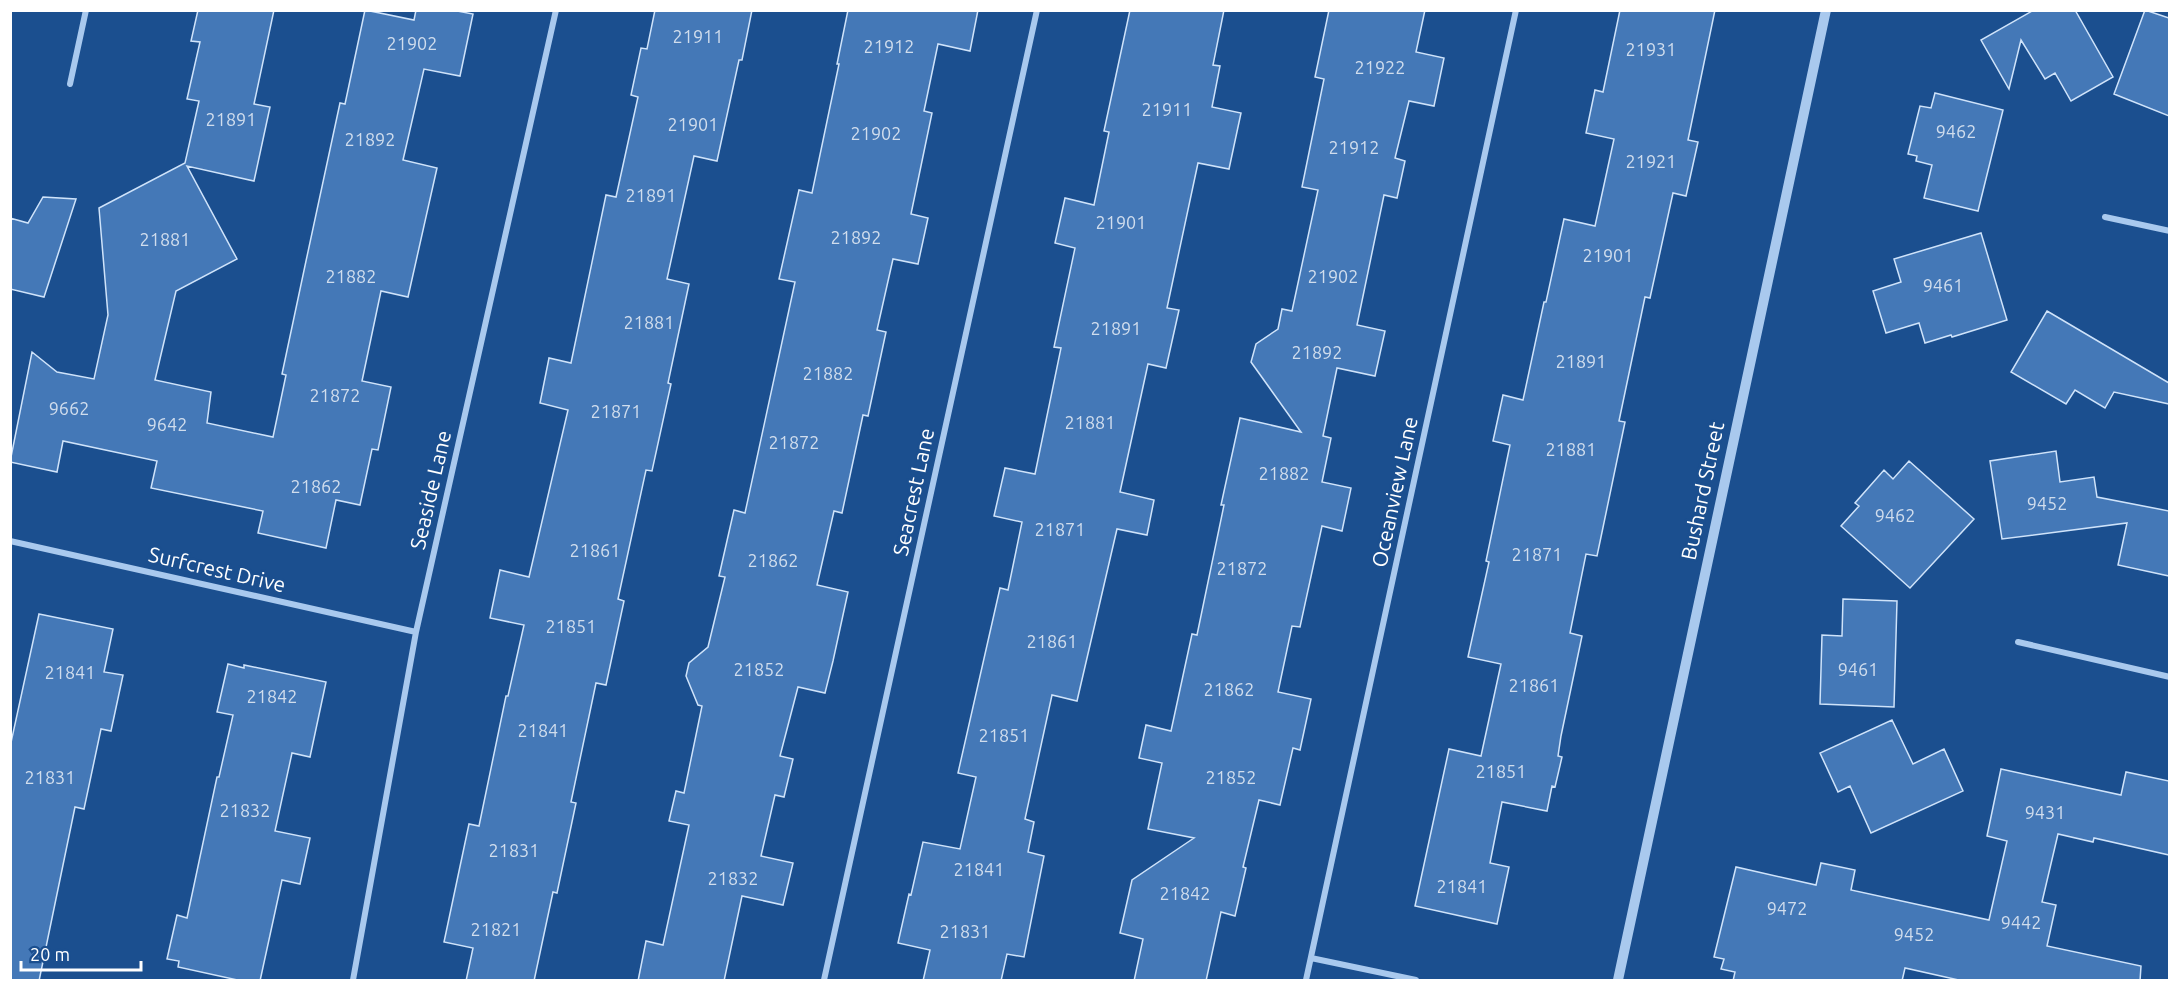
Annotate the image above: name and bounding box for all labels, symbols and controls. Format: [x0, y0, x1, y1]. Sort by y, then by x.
house number: 21911 [673, 26, 723, 46]
house number: 21902 [387, 33, 437, 53]
house number: 21912 [864, 36, 914, 56]
house number: 21931 [1626, 39, 1676, 59]
house number: 21922 [1355, 57, 1405, 77]
house number: 21911 [1142, 99, 1192, 119]
house number: 21891 [206, 109, 256, 129]
house number: 21901 [668, 114, 718, 134]
house number: 9462 [1936, 121, 1976, 141]
house number: 21902 [851, 123, 901, 143]
house number: 21892 [345, 129, 395, 149]
house number: 21912 [1329, 137, 1379, 157]
house number: 21921 [1626, 151, 1676, 171]
house number: 21891 [626, 185, 676, 205]
house number: 21901 [1096, 212, 1146, 232]
house number: 21892 [831, 227, 881, 247]
house number: 21881 [140, 229, 190, 249]
house number: 21901 [1583, 245, 1633, 265]
house number: 21882 [326, 266, 376, 286]
house number: 21902 [1308, 266, 1358, 286]
house number: 9461 [1923, 275, 1963, 295]
house number: 21881 [624, 312, 674, 332]
house number: 21891 [1091, 318, 1141, 338]
house number: 21892 [1292, 342, 1342, 362]
house number: 21891 [1556, 351, 1606, 371]
house number: 21882 [803, 363, 853, 383]
house number: 21872 [310, 385, 360, 405]
house number: 9662 [49, 398, 89, 418]
house number: 21871 [591, 401, 641, 421]
house number: 21881 [1065, 412, 1115, 432]
house number: 9642 [147, 414, 187, 434]
street label: Oceanview Lane [1366, 414, 1422, 569]
street label: Bushard Street [1676, 419, 1728, 562]
street label: Seacrest Lane [888, 426, 938, 558]
street label: Seaside Lane [405, 428, 455, 552]
house number: 21872 [769, 432, 819, 452]
house number: 21881 [1546, 439, 1596, 459]
house number: 21882 [1259, 463, 1309, 483]
house number: 21862 [291, 476, 341, 496]
house number: 9452 [2027, 493, 2067, 513]
house number: 9462 [1875, 505, 1915, 525]
house number: 21871 [1035, 519, 1085, 539]
house number: 21861 [570, 540, 620, 560]
street label: Surfcrest Drive [146, 542, 288, 596]
house number: 21871 [1512, 544, 1562, 564]
house number: 21862 [748, 550, 798, 570]
house number: 21872 [1217, 558, 1267, 578]
house number: 21851 [546, 616, 596, 636]
house number: 21861 [1027, 631, 1077, 651]
house number: 21852 [734, 659, 784, 679]
house number: 9461 [1838, 659, 1878, 679]
house number: 21841 [45, 662, 95, 682]
house number: 21861 [1509, 675, 1559, 695]
house number: 21862 [1204, 679, 1254, 699]
house number: 21842 [247, 686, 297, 706]
house number: 21841 [518, 720, 568, 740]
house number: 21851 [979, 725, 1029, 745]
house number: 21851 [1476, 761, 1526, 781]
house number: 21831 [25, 767, 75, 787]
house number: 21852 [1206, 767, 1256, 787]
house number: 21832 [220, 800, 270, 820]
house number: 9431 [2025, 802, 2065, 822]
house number: 21831 [489, 840, 539, 860]
house number: 21841 [954, 859, 1004, 879]
house number: 21832 [708, 868, 758, 888]
house number: 21841 [1437, 876, 1487, 896]
house number: 21842 [1160, 883, 1210, 903]
house number: 9472 [1767, 898, 1807, 918]
house number: 9442 [2001, 912, 2041, 932]
house number: 21821 [471, 919, 521, 939]
house number: 21831 [940, 921, 990, 941]
house number: 9452 [1894, 924, 1934, 944]
scale bar [21, 934, 141, 972]
text: 20 m [30, 944, 70, 964]

